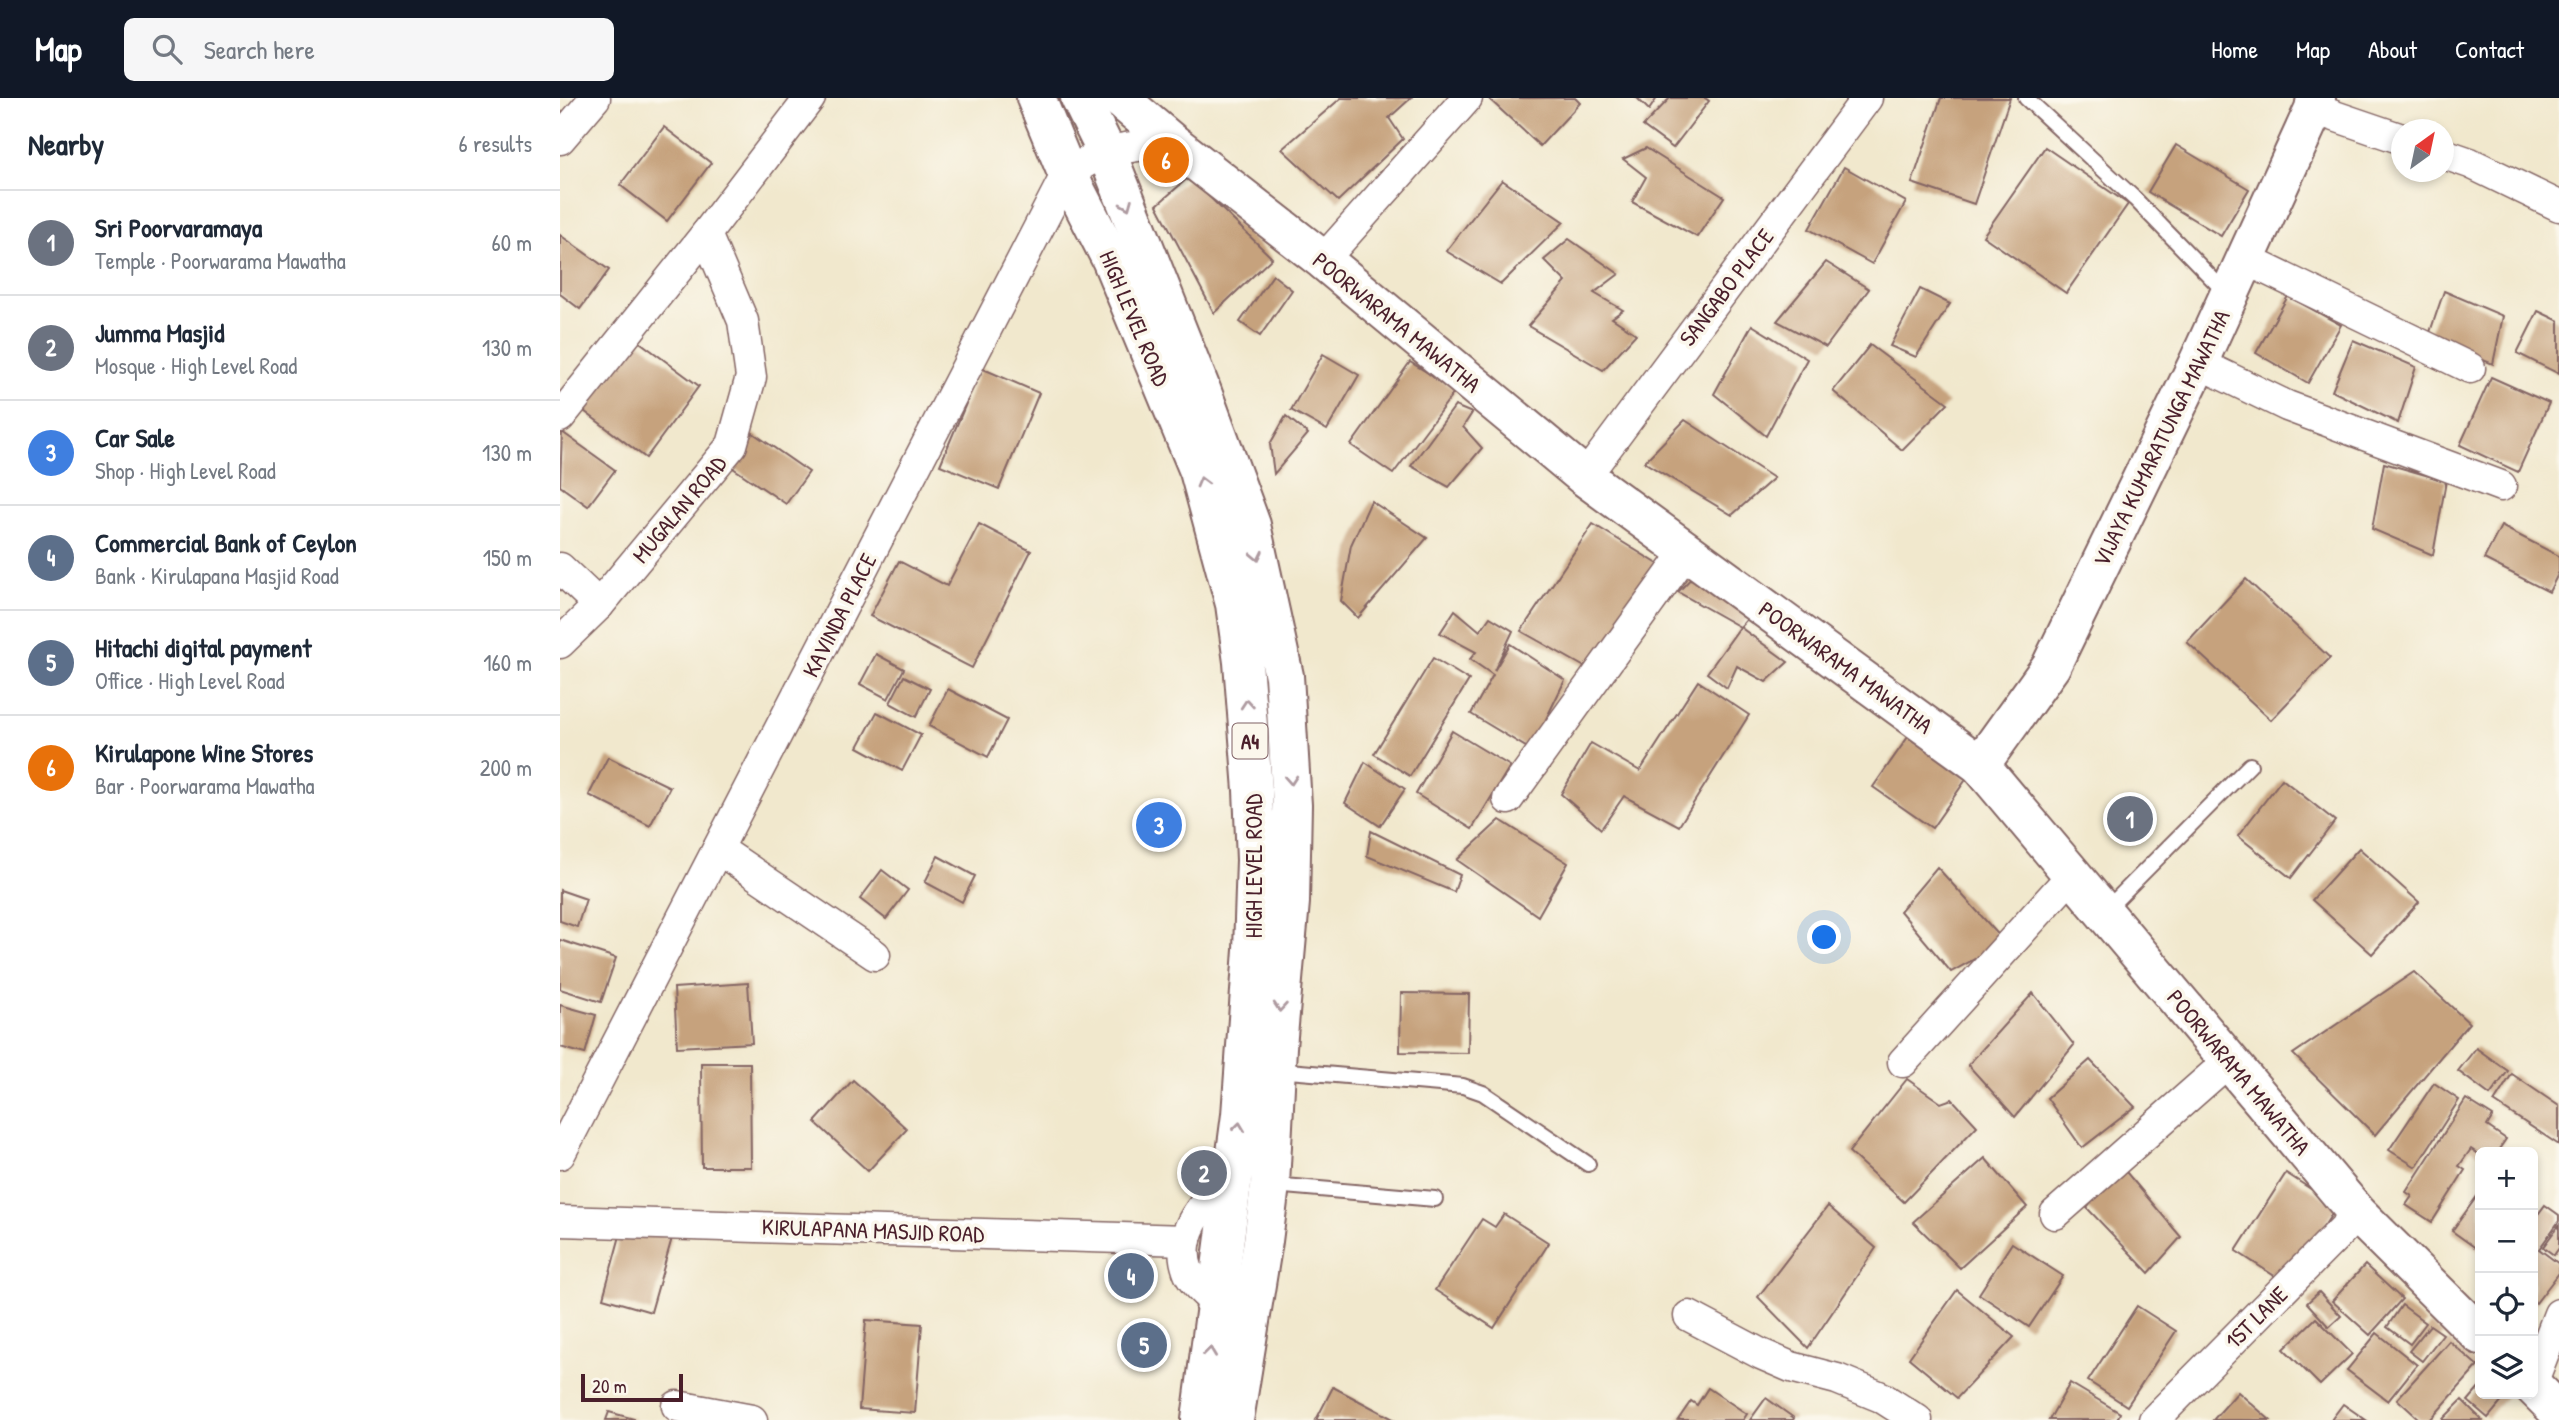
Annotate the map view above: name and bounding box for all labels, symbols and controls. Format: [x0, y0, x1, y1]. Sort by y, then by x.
search box [124, 18, 614, 81]
text: Map [35, 27, 82, 71]
icon: search [148, 30, 186, 68]
text: Search here [204, 32, 315, 67]
text: Home [2211, 33, 2258, 65]
text: Map [2296, 33, 2330, 65]
text: About [2368, 33, 2417, 65]
text: Contact [2455, 33, 2524, 65]
north arrow [2391, 119, 2454, 182]
text: Nearby [28, 124, 104, 164]
text: 6 results [459, 128, 532, 159]
pin: 6 [1143, 134, 1189, 186]
one-way arrow [1119, 198, 1133, 210]
text: Sri Poorvaramaya [95, 210, 262, 245]
street label: SANGABO PLACE [1672, 222, 1780, 352]
text: 1 [47, 227, 55, 258]
text: 60 m [492, 227, 532, 258]
text: Temple · Poorwarama Mawatha [95, 245, 346, 276]
street label: POORWARAMA MAWATHA [1307, 245, 1487, 399]
street label: HIGH LEVEL ROAD [1093, 246, 1177, 391]
street label: VIJAYA KUMARATUNGA MAWATHA [2085, 304, 2237, 572]
text: Jumma Masjid [95, 315, 224, 350]
text: 2 [46, 332, 56, 363]
text: 130 m [482, 332, 532, 363]
text: Mosque · High Level Road [95, 350, 297, 381]
text: Car Sale [95, 420, 175, 455]
text: 3 [46, 437, 56, 468]
text: 130 m [482, 437, 532, 468]
street label: MUGALAN ROAD [625, 449, 733, 569]
text: Shop · High Level Road [95, 455, 276, 486]
one-way arrow [1196, 476, 1211, 488]
text: Commercial Bank of Ceylon [95, 525, 357, 560]
text: 4 [47, 542, 55, 573]
text: 150 m [483, 542, 532, 573]
street label: KAVINDA PLACE [795, 548, 883, 682]
one-way arrow [1249, 550, 1264, 562]
text: Bank · Kirulapana Masjid Road [95, 560, 339, 591]
street label: POORWARAMA MAWATHA [1753, 594, 1939, 740]
text: Hitachi digital payment [95, 630, 311, 665]
text: 5 [46, 647, 56, 678]
text: 160 m [483, 647, 532, 678]
text: Office · High Level Road [95, 665, 285, 696]
one-way arrow [1240, 698, 1255, 709]
road number: A4 [1232, 724, 1268, 758]
text: Kirulapone Wine Stores [95, 735, 313, 770]
text: 6 [46, 752, 56, 783]
text: 200 m [480, 752, 532, 783]
text: Bar · Poorwarama Mawatha [95, 770, 315, 801]
one-way arrow [1283, 775, 1298, 786]
pin: 1 [2107, 793, 2153, 845]
street label: HIGH LEVEL ROAD [1238, 794, 1269, 938]
pin: 3 [1136, 799, 1182, 851]
your location [1807, 920, 1841, 954]
street label: POORWARAMA MAWATHA [2160, 983, 2318, 1161]
one-way arrow [1273, 1002, 1288, 1013]
one-way arrow [1232, 1121, 1247, 1133]
pin: 2 [1181, 1147, 1227, 1199]
map controls [2475, 1147, 2538, 1399]
button: + [2475, 1147, 2538, 1210]
button: − [2475, 1210, 2538, 1273]
street label: KIRULAPANA MASJID ROAD [761, 1211, 985, 1249]
pin: 4 [1108, 1250, 1154, 1302]
button: locate [2475, 1273, 2538, 1336]
street label: 1ST LANE [2218, 1279, 2294, 1355]
pin: 5 [1121, 1319, 1167, 1371]
button: layers [2475, 1336, 2538, 1399]
one-way arrow [1202, 1346, 1217, 1358]
scale bar [581, 1371, 682, 1403]
text: 20 m [592, 1373, 627, 1399]

